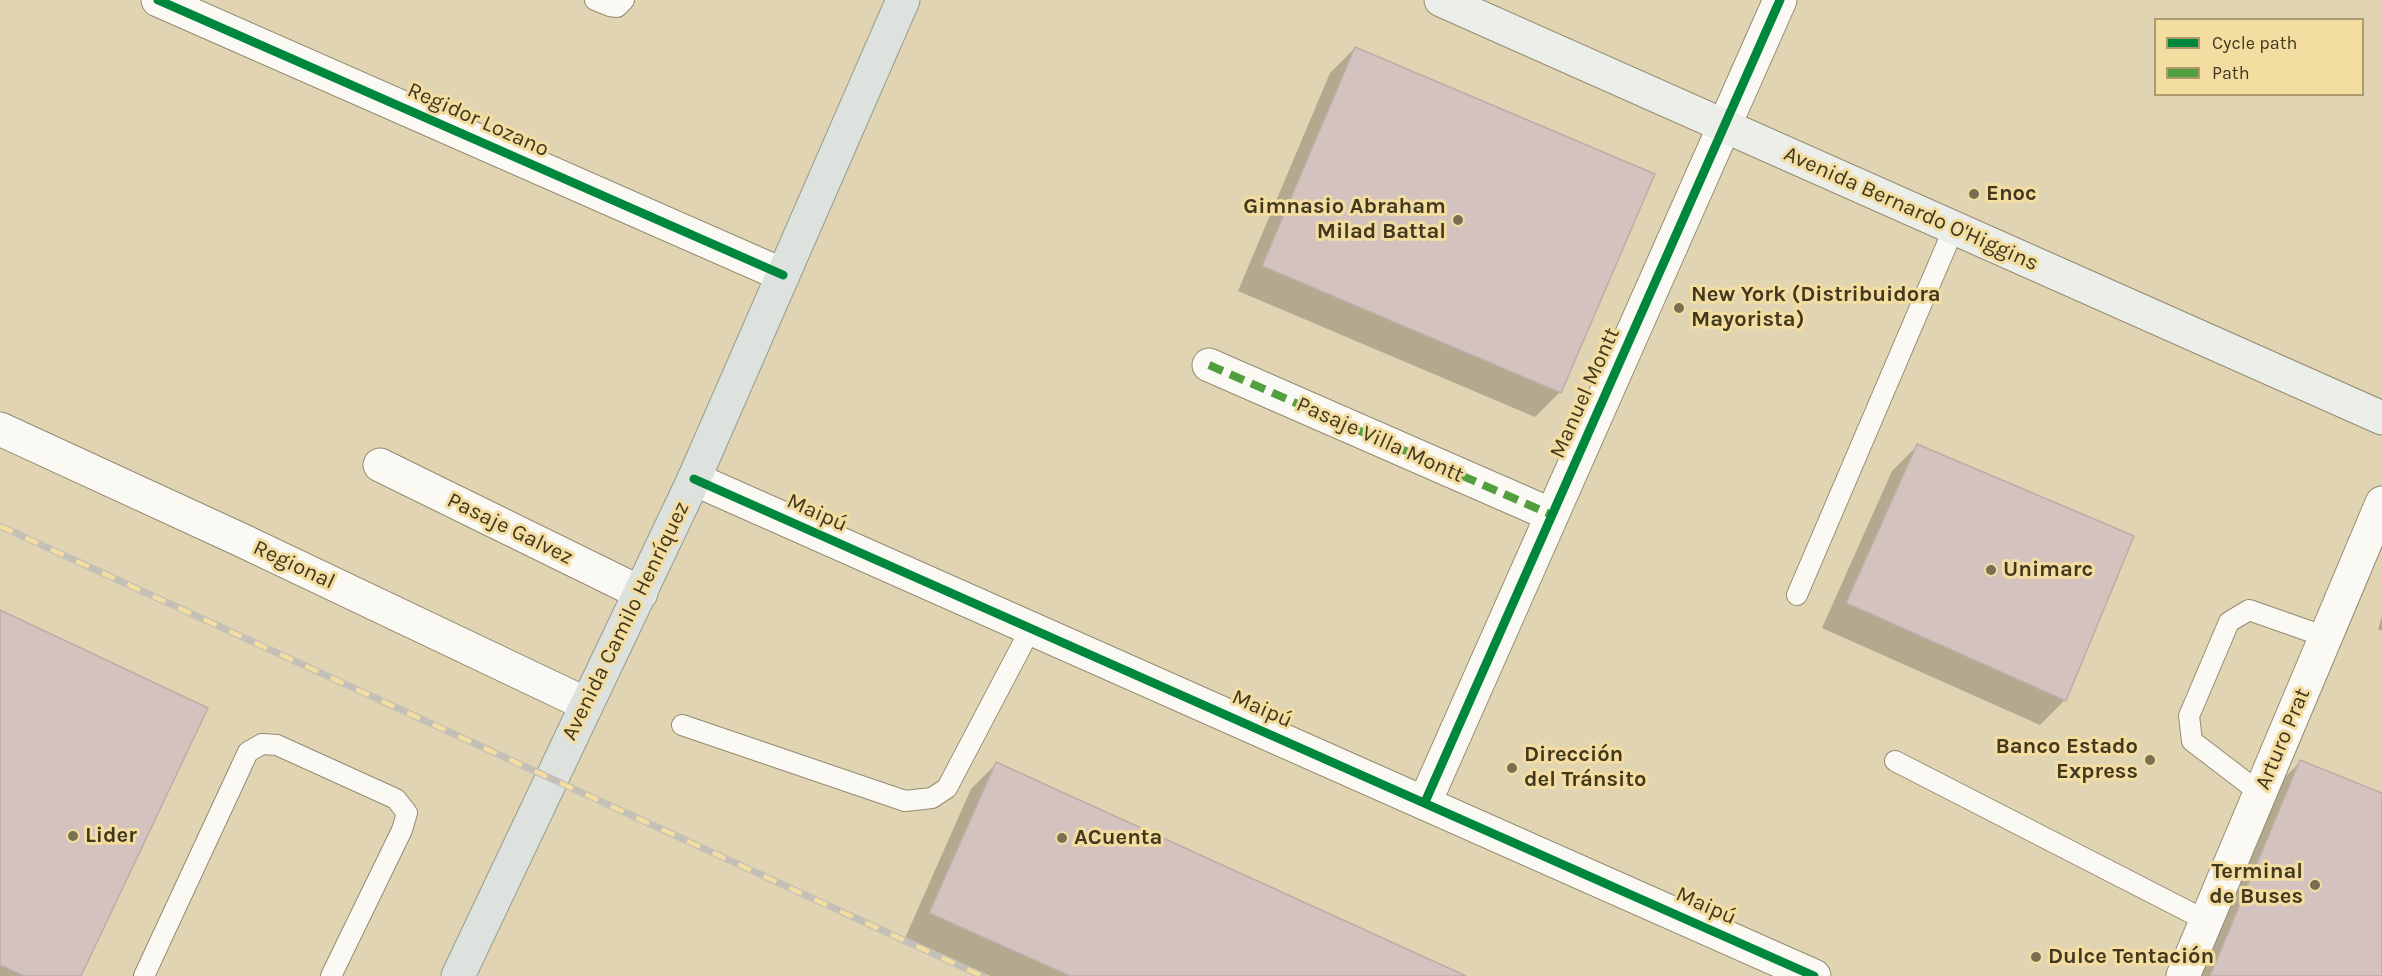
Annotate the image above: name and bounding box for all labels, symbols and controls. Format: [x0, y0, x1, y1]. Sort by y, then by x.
legend [2154, 18, 2364, 96]
text: Cycle path [2212, 32, 2297, 54]
text: Path [2212, 62, 2250, 84]
street label: Regidor Lozano [403, 77, 553, 163]
street label: Avenida Bernardo O'Higgins [1780, 141, 2042, 277]
place label: Enoc [1986, 181, 2037, 207]
marker: Enoc [1967, 187, 1981, 201]
place label: Gimnasio Abraham Milad Battal [1243, 194, 1446, 246]
marker: Gimnasio Abraham Milad Battal [1451, 213, 1465, 227]
place label: New York (Distribuidora Mayorista) [1691, 282, 1941, 334]
marker: New York (Distribuidora Mayorista) [1672, 301, 1686, 315]
street label: Manuel Montt [1544, 323, 1626, 463]
street label: Pasaje Villa Montt [1292, 391, 1468, 489]
street label: Pasaje Galvez [443, 487, 577, 571]
street label: Maipú [783, 488, 851, 538]
street label: Avenida Camilo Henríquez [557, 497, 695, 745]
street label: Regional [249, 535, 339, 595]
place label: Unimarc [2003, 557, 2093, 583]
marker: Unimarc [1984, 563, 1998, 577]
street label: Maipú [1228, 684, 1296, 734]
street label: Arturo Prat [2250, 684, 2316, 794]
place label: Banco Estado Express [1995, 734, 2138, 786]
place label: Dirección del Tránsito [1524, 742, 1646, 794]
marker: Banco Estado Express [2143, 753, 2157, 767]
marker: Dirección del Tránsito [1505, 761, 1519, 775]
place label: Lider [85, 823, 137, 849]
place label: ACuenta [1074, 825, 1162, 851]
marker: Lider [66, 829, 80, 843]
marker: ACuenta [1055, 831, 1069, 845]
place label: Terminal de Buses [2209, 859, 2303, 910]
marker: Terminal de Buses [2308, 878, 2322, 892]
street label: Maipú [1672, 881, 1740, 931]
place label: Dulce Tentación [2048, 944, 2214, 970]
marker: Dulce Tentación [2029, 950, 2043, 964]

